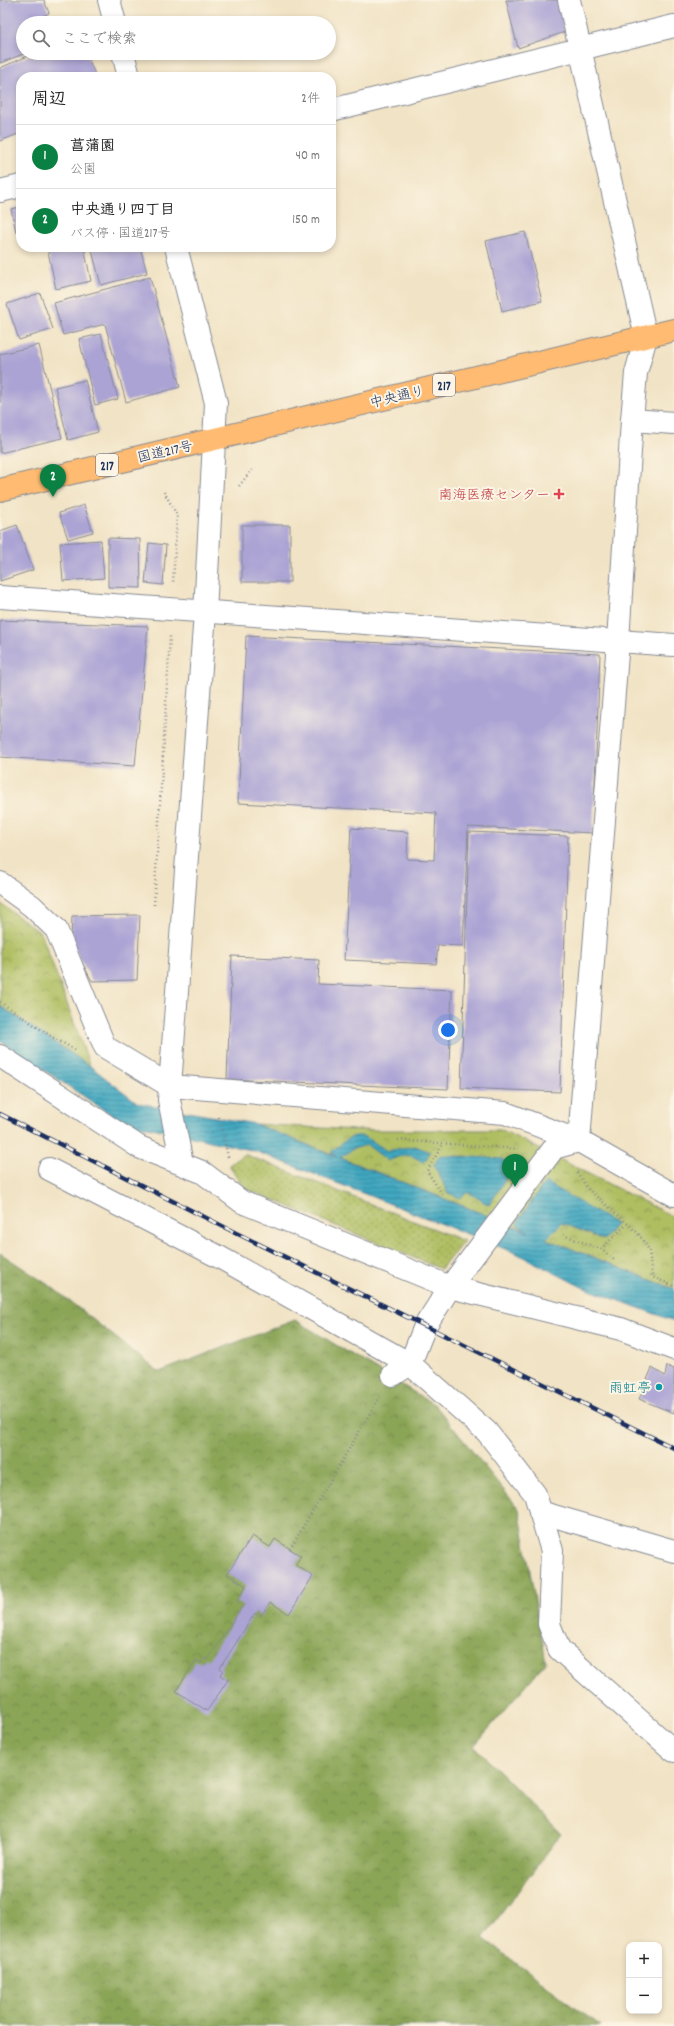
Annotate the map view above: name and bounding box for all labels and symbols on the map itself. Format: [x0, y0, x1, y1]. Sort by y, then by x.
road number: 217 [433, 374, 455, 396]
street label: 中央通り [368, 382, 427, 414]
street label: 国道217号 [136, 437, 195, 469]
road number: 217 [96, 454, 118, 476]
pin: 2 [40, 464, 66, 497]
place label: 南海医療センター [439, 486, 550, 506]
marker: 南海医療センター [553, 488, 565, 500]
your location [438, 1020, 458, 1040]
pin: 1 [502, 1154, 528, 1187]
place label: 雨虹亭 [609, 1379, 651, 1399]
marker: 雨虹亭 [654, 1382, 664, 1392]

